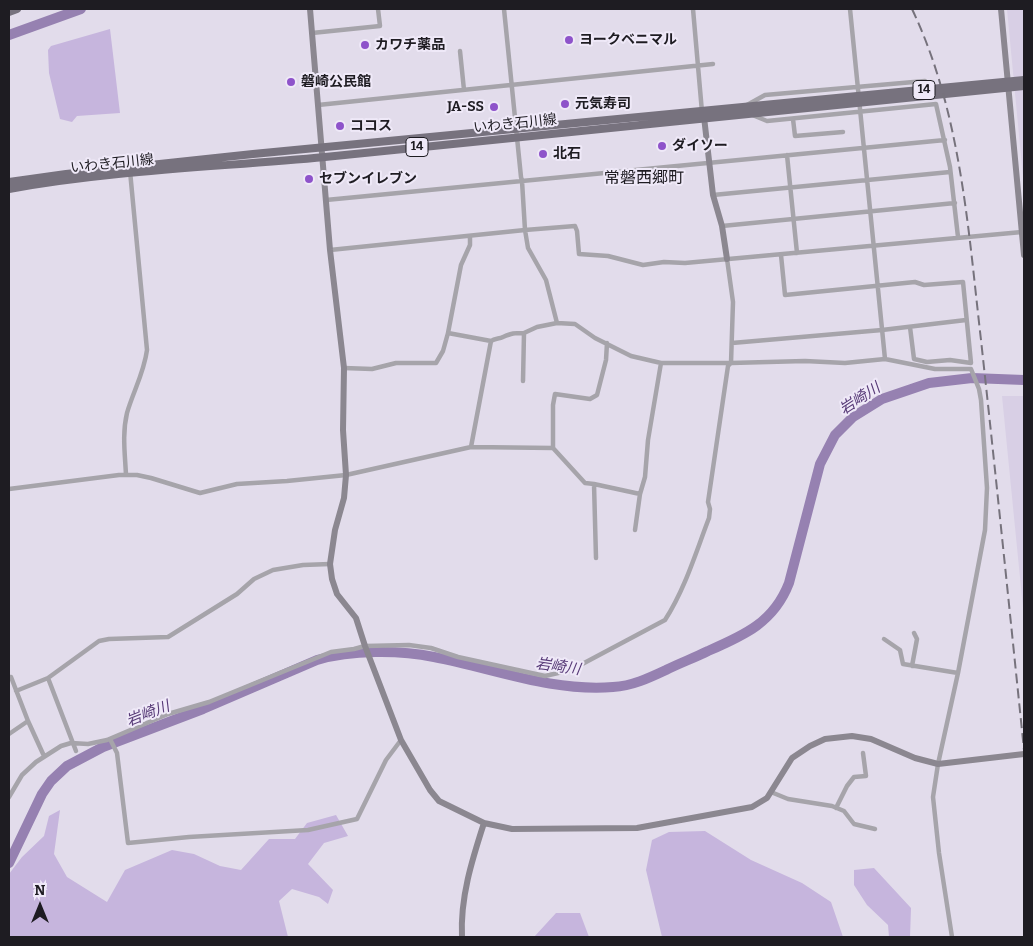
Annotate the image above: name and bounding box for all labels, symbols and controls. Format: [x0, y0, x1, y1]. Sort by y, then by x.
place label: ヨークベニマル [579, 32, 677, 48]
marker: ヨークベニマル [563, 34, 575, 46]
place label: カワチ薬品 [375, 37, 445, 53]
marker: カワチ薬品 [359, 39, 371, 51]
place label: 磐崎公民館 [301, 74, 371, 90]
marker: 磐崎公民館 [285, 76, 297, 88]
road number: 14 [913, 80, 935, 100]
place label: 元気寿司 [575, 96, 631, 112]
marker: 元気寿司 [559, 98, 571, 110]
place label: JA-SS [447, 99, 484, 115]
marker: JA-SS [488, 101, 500, 113]
street label: いわき石川線 [472, 111, 558, 137]
place label: ココス [350, 118, 392, 134]
marker: ココス [334, 120, 346, 132]
road number: 14 [406, 138, 428, 156]
place label: ダイソー [672, 138, 728, 154]
marker: ダイソー [656, 140, 668, 152]
place label: 北石 [553, 146, 581, 162]
marker: 北石 [537, 148, 549, 160]
street label: いわき石川線 [69, 151, 155, 177]
district label: 常磐西郷町 [604, 169, 684, 189]
place label: セブンイレブン [319, 171, 417, 187]
marker: セブンイレブン [303, 173, 315, 185]
water label: 岩崎川 [836, 379, 884, 419]
water label: 岩崎川 [534, 655, 582, 679]
water label: 岩崎川 [124, 698, 172, 730]
north arrow [15, 881, 65, 931]
text: N [35, 882, 45, 899]

